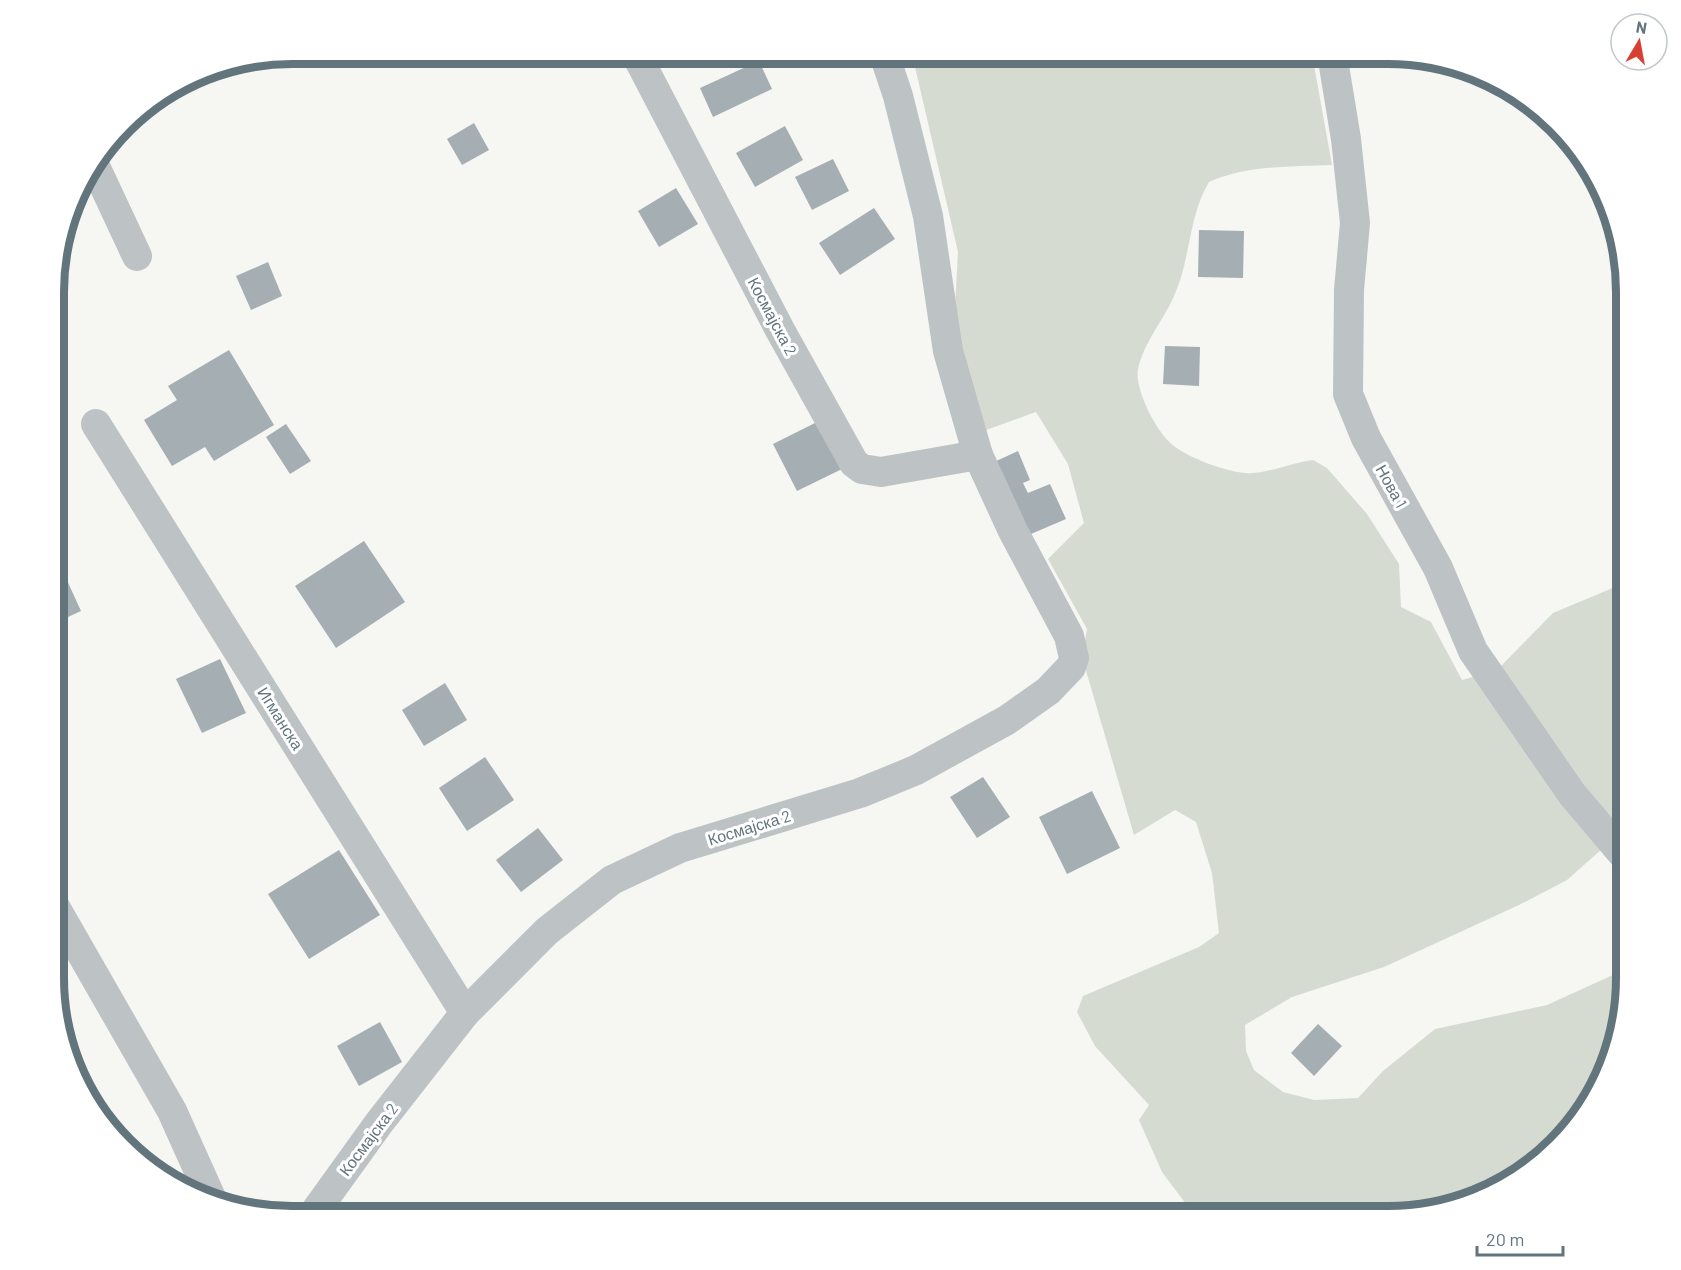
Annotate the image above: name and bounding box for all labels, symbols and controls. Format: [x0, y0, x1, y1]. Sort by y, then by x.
north arrow [1609, 12, 1669, 72]
text: N [1635, 16, 1649, 37]
street label: Космајска 2 [744, 274, 802, 358]
street label: Нова 1 [1372, 461, 1412, 511]
street label: Игманска [254, 683, 308, 753]
street label: Космајска 2 [705, 805, 793, 849]
street label: Космајска 2 [335, 1099, 401, 1179]
scale bar [1477, 1219, 1562, 1257]
text: 20 m [1486, 1228, 1524, 1250]

